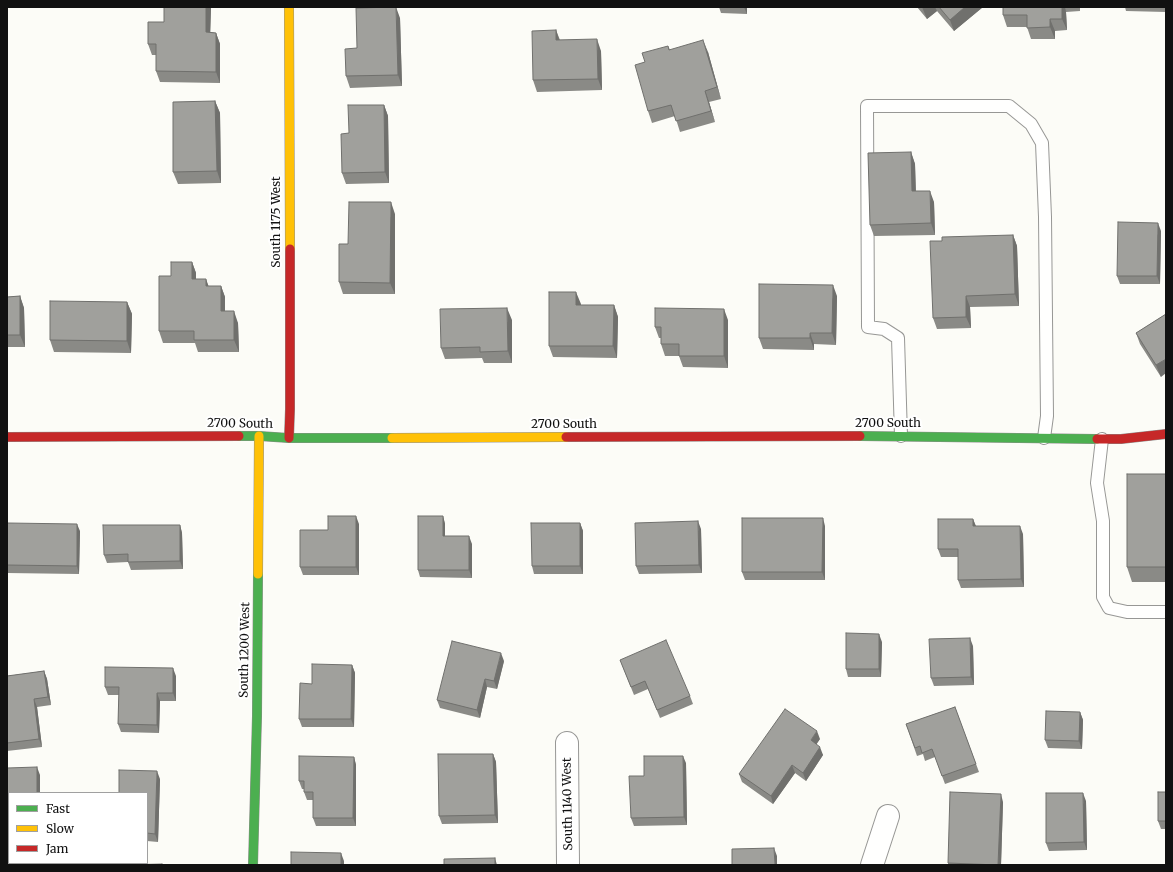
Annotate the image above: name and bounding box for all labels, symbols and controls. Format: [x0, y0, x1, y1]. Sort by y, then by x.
street label: South 1175 West [270, 176, 284, 268]
street label: 2700 South [207, 416, 273, 432]
street label: 2700 South [855, 417, 921, 431]
street label: 2700 South [531, 418, 597, 432]
street label: South 1200 West [237, 602, 253, 698]
street label: South 1140 West [560, 757, 576, 851]
legend [8, 792, 148, 864]
text: Fast [46, 801, 70, 816]
text: Slow [46, 821, 74, 836]
text: Jam [46, 841, 68, 856]

